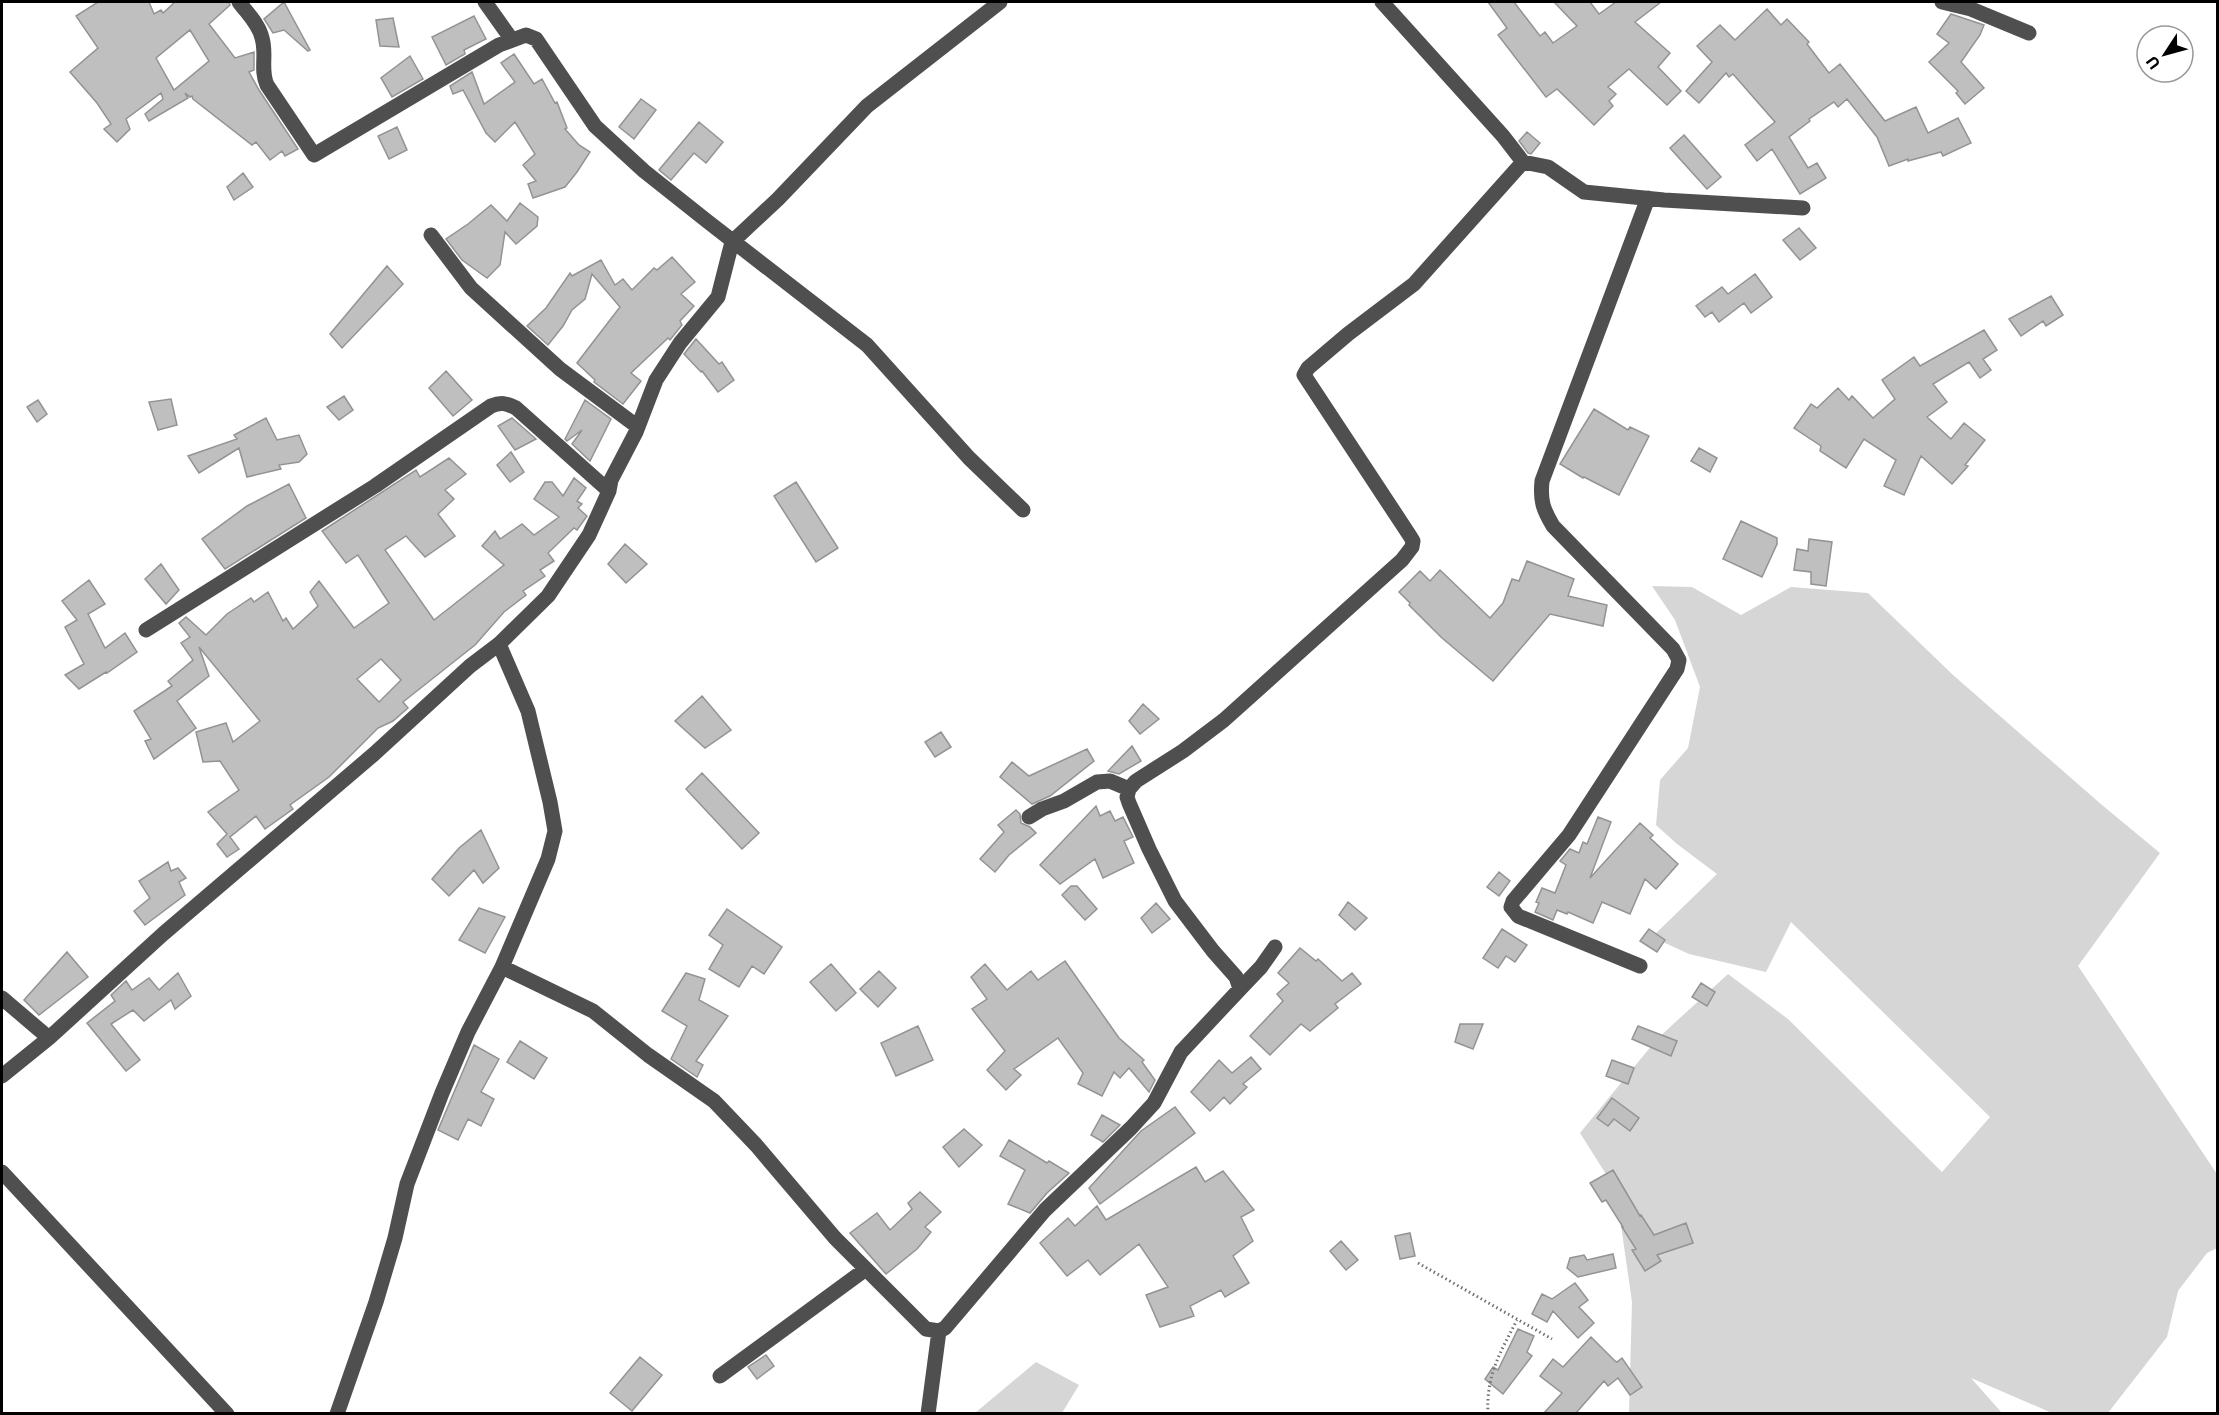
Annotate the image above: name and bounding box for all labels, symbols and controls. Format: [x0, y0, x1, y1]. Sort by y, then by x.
north arrow [2135, 24, 2195, 84]
text: U [2140, 51, 2165, 74]

